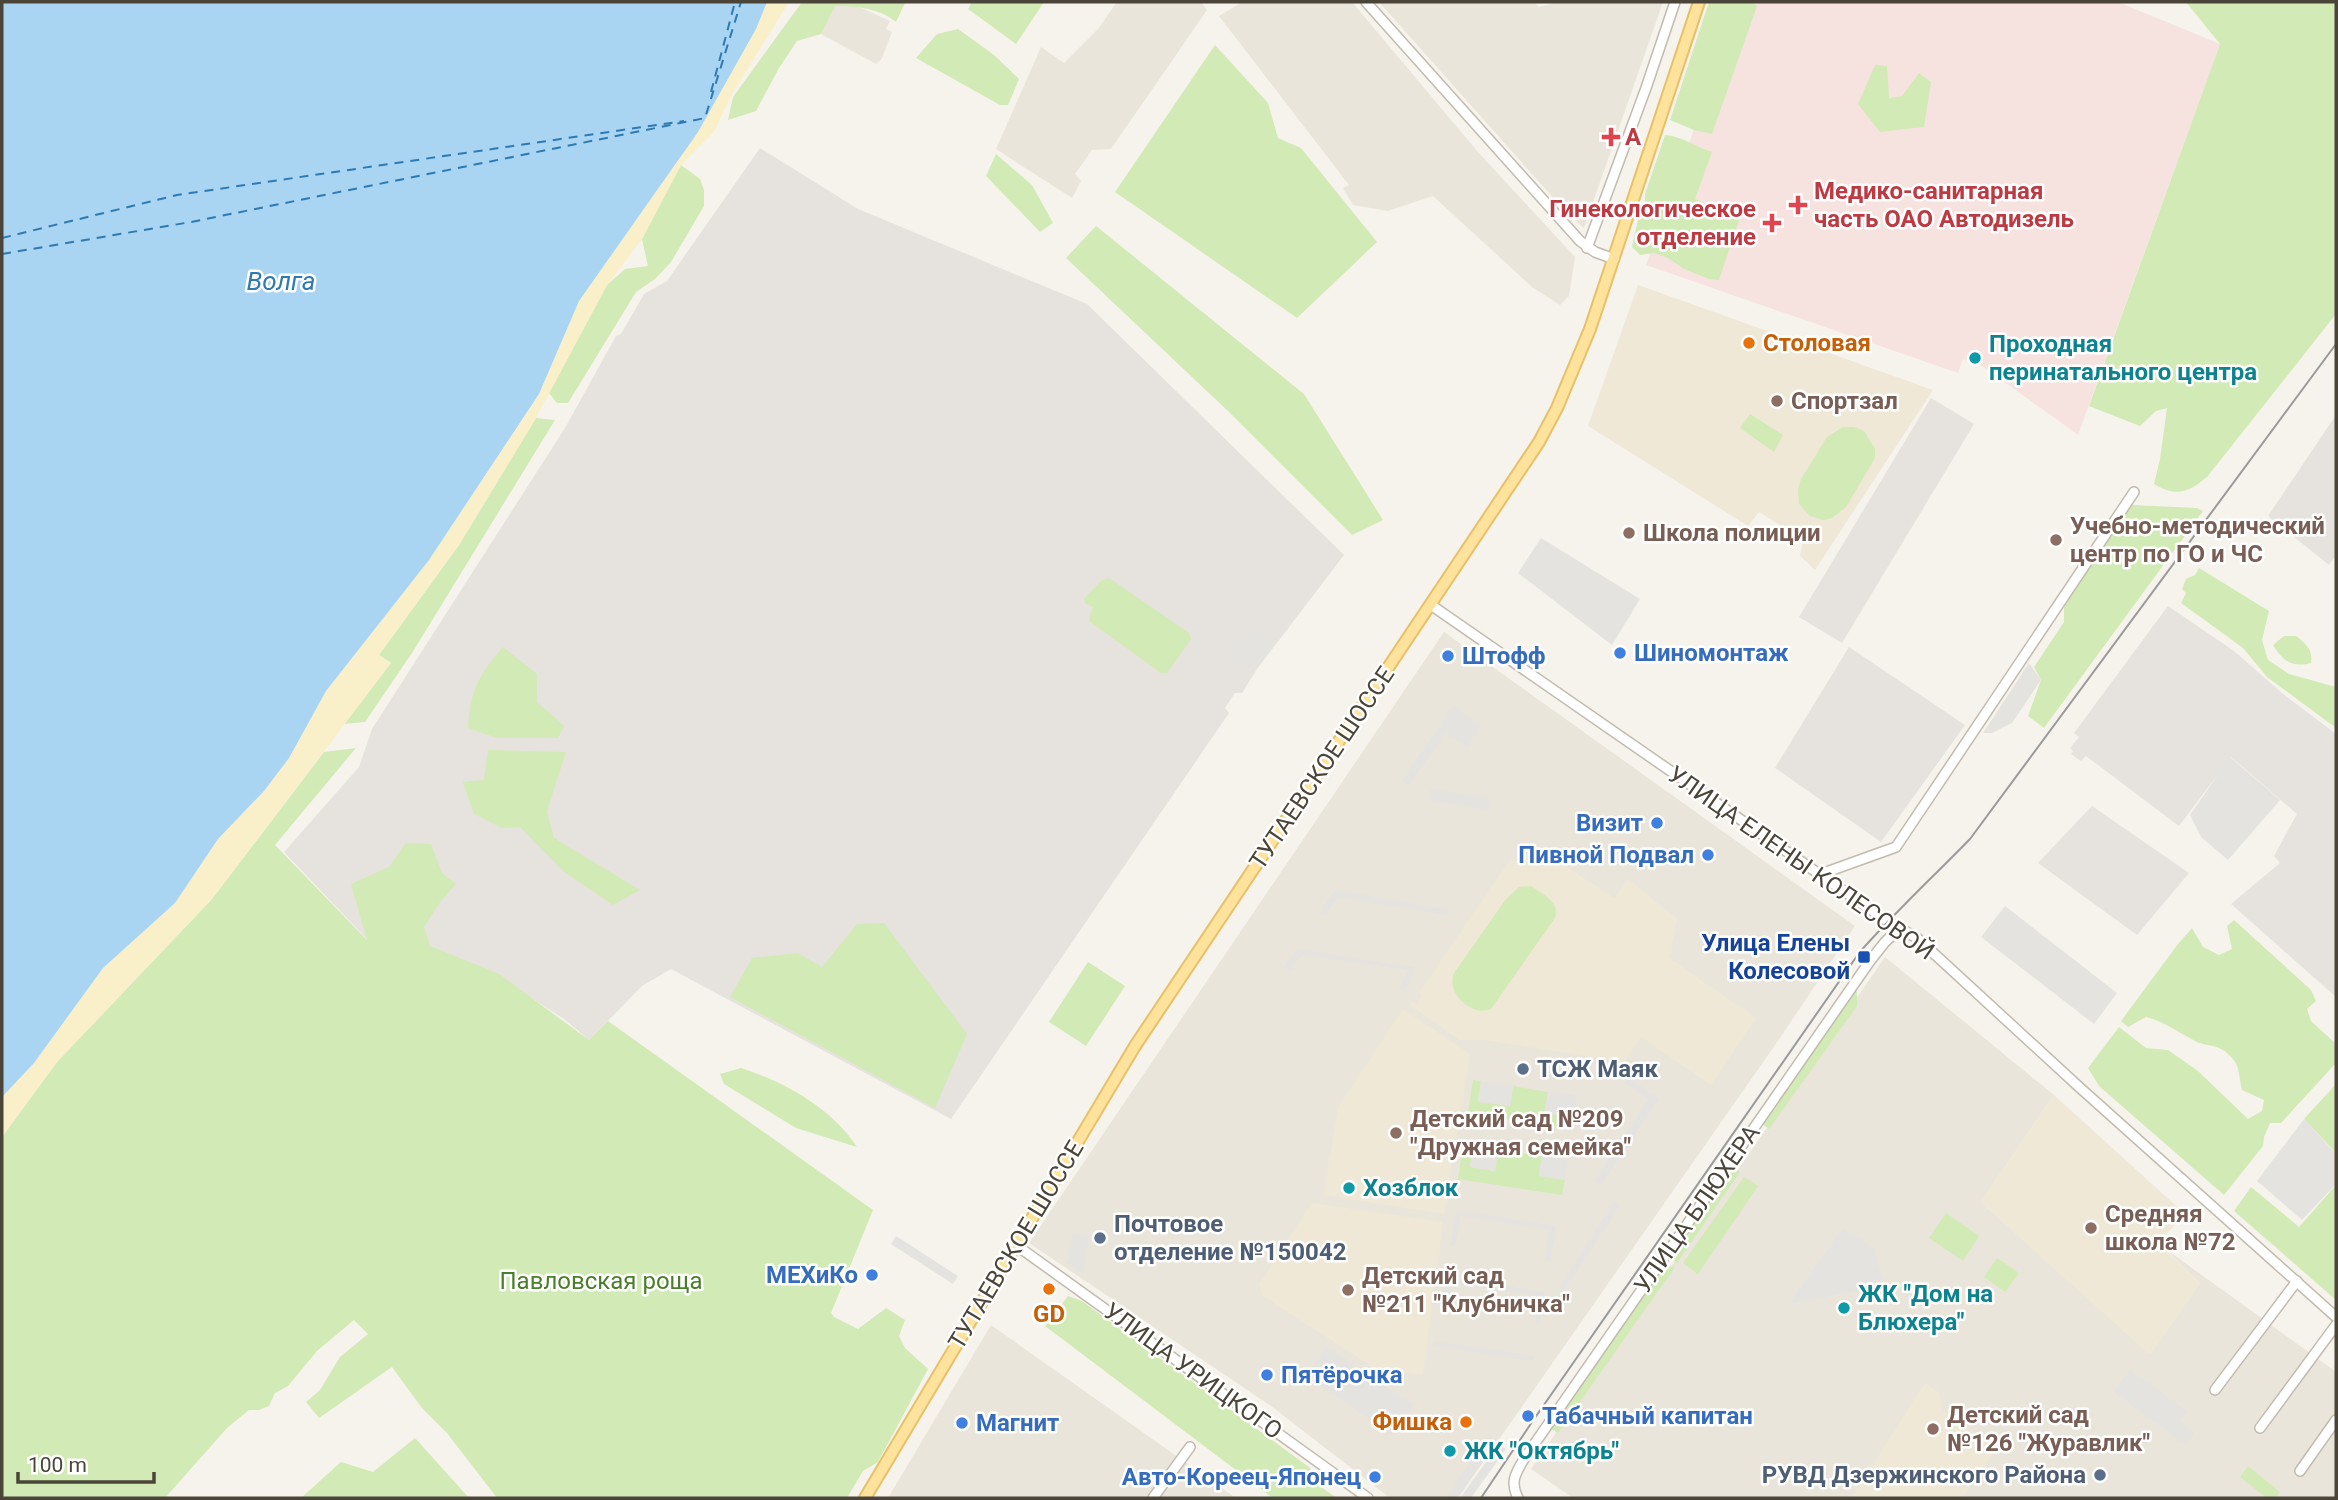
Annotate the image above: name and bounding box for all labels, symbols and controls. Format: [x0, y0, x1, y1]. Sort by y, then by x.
place label: А [1625, 123, 1642, 151]
marker: А [1603, 129, 1619, 145]
place label: Медико-санитарная часть ОАО Автодизель [1814, 177, 2074, 233]
place label: Гинекологическое отделение [1549, 195, 1756, 251]
marker: Медико-санитарная часть ОАО Автодизель [1788, 195, 1808, 215]
marker: Гинекологическое отделение [1762, 213, 1782, 233]
water label: Волга [247, 266, 315, 296]
place label: Столовая [1763, 329, 1871, 357]
place label: Проходная перинатального центра [1989, 330, 2257, 386]
marker: Столовая [1741, 335, 1757, 351]
marker: Проходная перинатального центра [1967, 350, 1983, 366]
place label: Спортзал [1791, 387, 1898, 415]
marker: Спортзал [1769, 393, 1785, 409]
place label: Учебно-методический центр по ГО и ЧС [2070, 512, 2325, 568]
place label: Школа полиции [1643, 519, 1821, 547]
marker: Школа полиции [1621, 525, 1637, 541]
marker: Учебно-методический центр по ГО и ЧС [2048, 532, 2064, 548]
place label: Шиномонтаж [1634, 639, 1789, 667]
place label: Штофф [1462, 642, 1546, 670]
marker: Шиномонтаж [1612, 645, 1628, 661]
marker: Штофф [1440, 648, 1456, 664]
street label: ТУТАЕВСКОЕ ШОССЕ [1244, 662, 1400, 874]
street label: УЛИЦА ЕЛЕНЫ КОЛЕСОВОЙ [1662, 760, 1940, 966]
place label: Визит [1576, 809, 1643, 837]
marker: Визит [1649, 815, 1665, 831]
place label: Пивной Подвал [1518, 841, 1694, 869]
marker: Пивной Подвал [1700, 847, 1716, 863]
place label: Улица Елены Колесовой [1702, 929, 1850, 985]
marker: Улица Елены Колесовой [1856, 949, 1872, 965]
place label: ТСЖ Маяк [1537, 1055, 1658, 1083]
marker: ТСЖ Маяк [1515, 1061, 1531, 1077]
place label: Детский сад №209 "Дружная семейка" [1410, 1105, 1631, 1161]
street label: УЛИЦА БЛЮХЕРА [1628, 1119, 1766, 1299]
marker: Детский сад №209 "Дружная семейка" [1388, 1125, 1404, 1141]
street label: ТУТАЕВСКОЕ ШОССЕ [943, 1136, 1089, 1354]
place label: Хозблок [1363, 1174, 1459, 1202]
marker: Хозблок [1341, 1180, 1357, 1196]
place label: Средняя школа №72 [2105, 1200, 2235, 1256]
place label: Почтовое отделение №150042 [1114, 1210, 1346, 1266]
marker: Средняя школа №72 [2083, 1220, 2099, 1236]
marker: Почтовое отделение №150042 [1092, 1230, 1108, 1246]
place label: МЕХиКо [766, 1261, 858, 1289]
place label: Детский сад №211 "Клубничка" [1362, 1262, 1570, 1318]
park label: Павловская роща [500, 1267, 702, 1295]
marker: МЕХиКо [864, 1267, 880, 1283]
place label: ЖК "Дом на Блюхера" [1858, 1280, 1993, 1336]
marker: GD [1041, 1281, 1057, 1297]
marker: Детский сад №211 "Клубничка" [1340, 1282, 1356, 1298]
street label: УЛИЦА УРИЦКОГО [1098, 1297, 1288, 1445]
place label: GD [1033, 1300, 1065, 1328]
marker: ЖК "Дом на Блюхера" [1836, 1300, 1852, 1316]
place label: Пятёрочка [1281, 1361, 1403, 1389]
marker: Пятёрочка [1259, 1367, 1275, 1383]
place label: Детский сад №126 "Журавлик" [1947, 1401, 2150, 1457]
place label: Табачный капитан [1542, 1402, 1753, 1430]
place label: Фишка [1373, 1408, 1452, 1436]
marker: Табачный капитан [1520, 1408, 1536, 1424]
place label: Магнит [976, 1409, 1059, 1437]
marker: Фишка [1458, 1414, 1474, 1430]
marker: Магнит [954, 1415, 970, 1431]
marker: Детский сад №126 "Журавлик" [1925, 1421, 1941, 1437]
place label: ЖК "Октябрь" [1464, 1437, 1619, 1465]
scale bar [18, 1440, 154, 1484]
marker: ЖК "Октябрь" [1442, 1443, 1458, 1459]
text: 100 m [28, 1453, 87, 1477]
place label: РУВД Дзержинского Района [1762, 1461, 2086, 1489]
place label: Авто-Кореец-Японец [1122, 1463, 1361, 1491]
marker: РУВД Дзержинского Района [2092, 1467, 2108, 1483]
marker: Авто-Кореец-Японец [1367, 1469, 1383, 1485]

